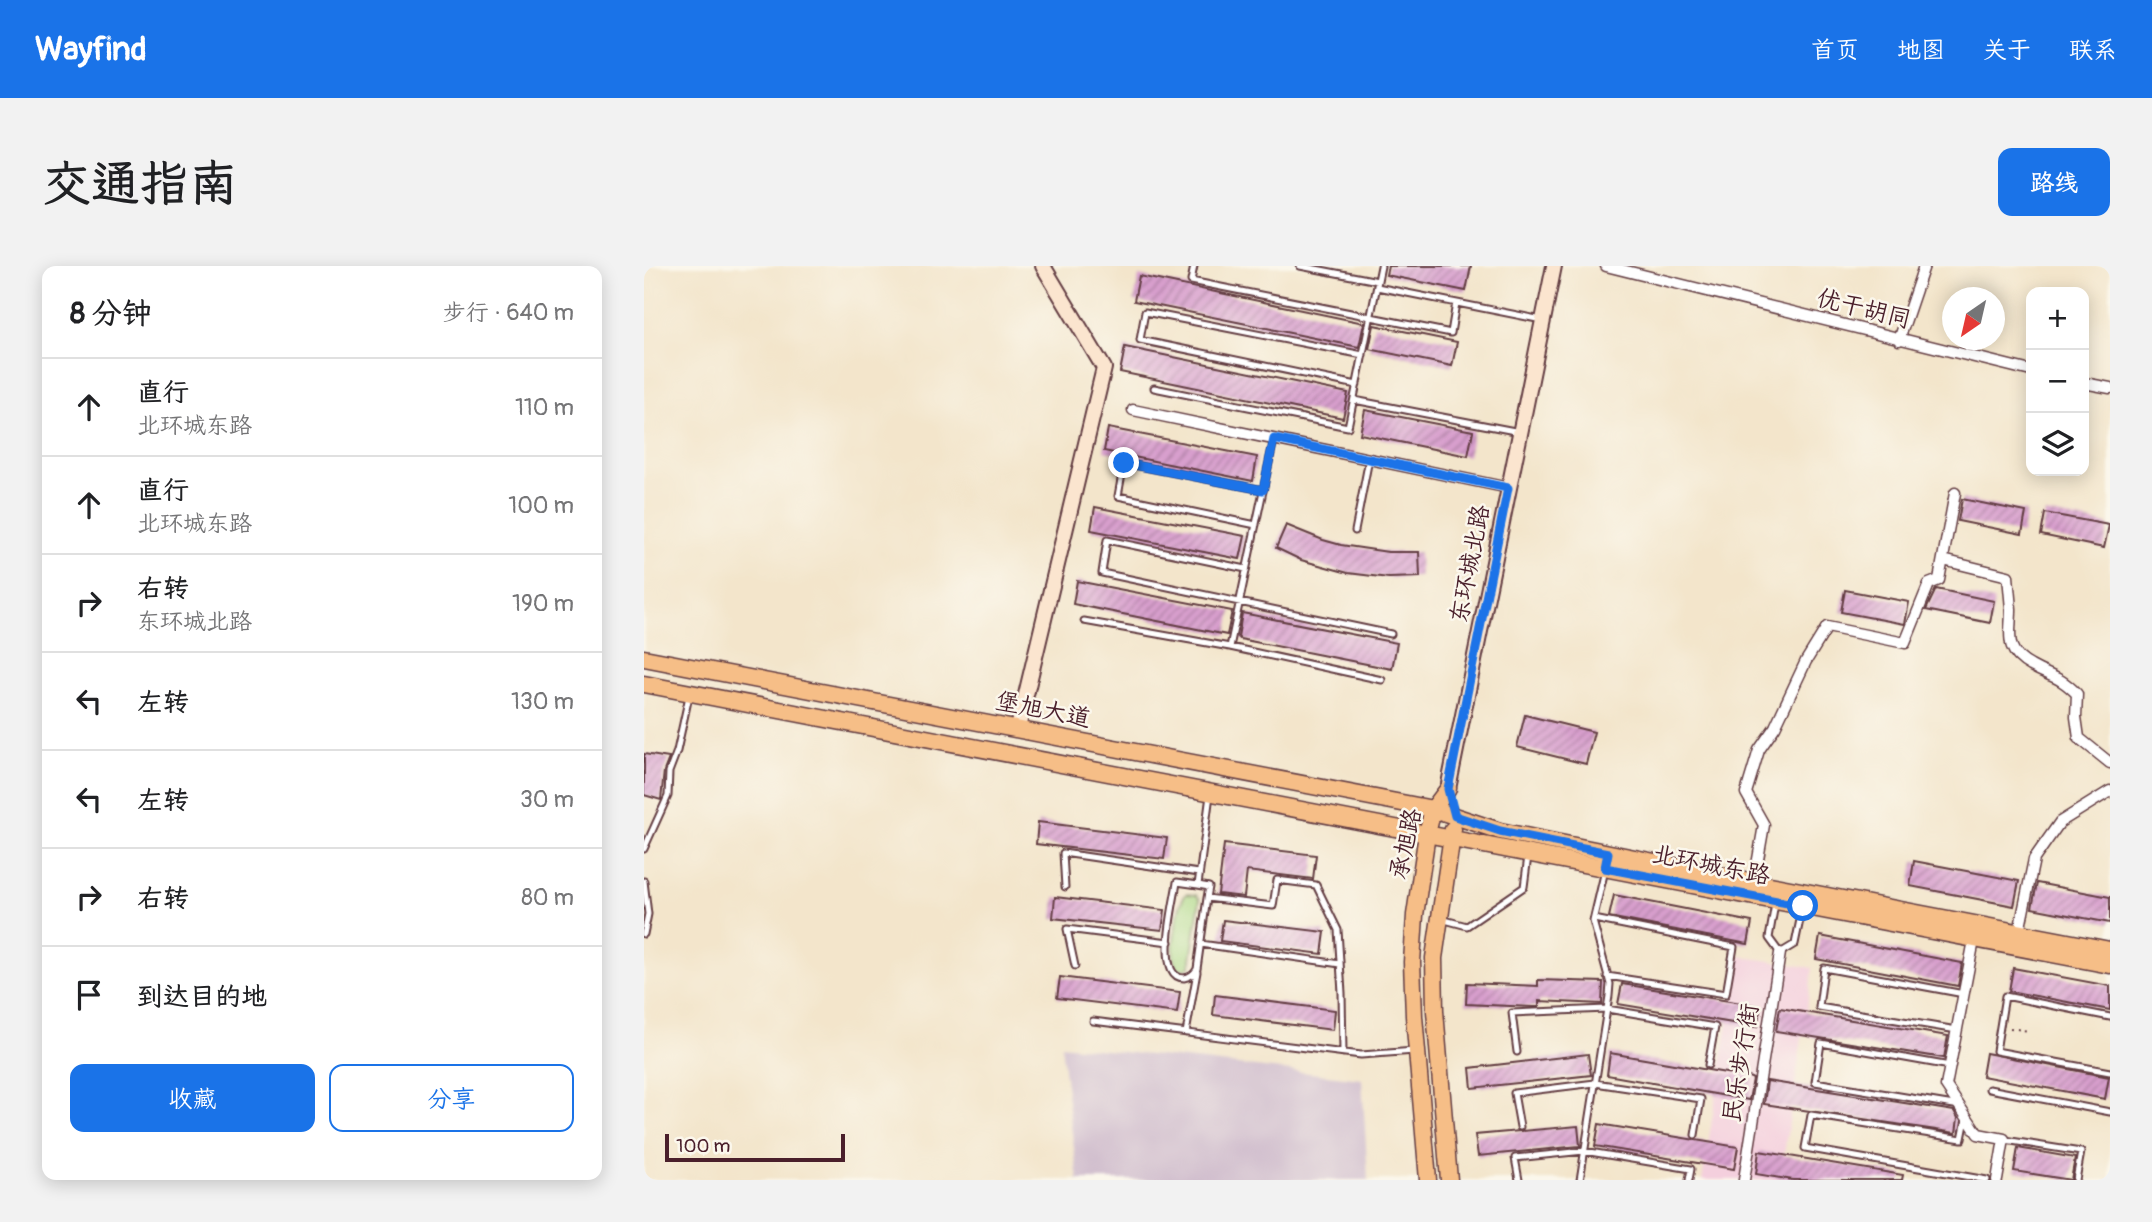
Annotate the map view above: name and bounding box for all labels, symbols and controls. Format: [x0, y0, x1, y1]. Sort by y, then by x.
text: Wayfind [35, 29, 147, 70]
text: 首页 [1811, 36, 1859, 65]
text: 地图 [1897, 36, 1945, 65]
text: 关于 [1983, 36, 2031, 65]
text: 联系 [2069, 36, 2117, 65]
button: 路线 [1998, 148, 2110, 216]
text: 交通指南 [42, 154, 238, 215]
street label: 优干胡同 [1814, 283, 1914, 335]
north arrow [1942, 287, 2005, 350]
map controls [2026, 287, 2089, 476]
button: + [2026, 287, 2089, 350]
text: 8 分钟 [70, 295, 152, 332]
text: 步行 · 640 m [443, 298, 574, 327]
button: − [2026, 350, 2089, 413]
text: 直行 [137, 377, 189, 409]
icon: ahead [70, 388, 108, 426]
text: 110 m [515, 393, 574, 422]
text: 北环城东路 [137, 411, 252, 440]
button: layers [2026, 413, 2089, 476]
route end [1108, 447, 1139, 478]
text: 直行 [137, 475, 189, 507]
icon: ahead [70, 486, 108, 524]
text: 100 m [508, 491, 574, 520]
street label: 东环城北路 [1444, 502, 1496, 626]
text: 北环城东路 [137, 509, 252, 538]
text: 右转 [137, 573, 189, 605]
icon: right [70, 584, 108, 622]
text: 190 m [512, 589, 574, 618]
text: 东环城北路 [137, 607, 252, 636]
icon: left [70, 682, 108, 720]
text: 左转 [137, 687, 189, 719]
text: 130 m [511, 687, 574, 716]
street label: 堡旭大道 [993, 687, 1093, 733]
icon: left [70, 780, 108, 818]
text: 左转 [137, 785, 189, 817]
text: 30 m [520, 785, 574, 814]
street label: 承旭路 [1384, 806, 1428, 882]
street label: 北环城东路 [1649, 839, 1773, 891]
icon: right [70, 878, 108, 916]
text: 右转 [137, 883, 189, 915]
text: 80 m [521, 883, 574, 912]
route start [1787, 890, 1818, 921]
icon: arrive [70, 976, 108, 1014]
text: 到达目的地 [137, 981, 267, 1013]
street label: 民乐步行街 [1717, 1001, 1765, 1125]
button: 收藏 [70, 1064, 315, 1132]
button: 分享 [329, 1064, 574, 1132]
scale bar [665, 1131, 845, 1163]
text: 100 m [676, 1134, 730, 1158]

